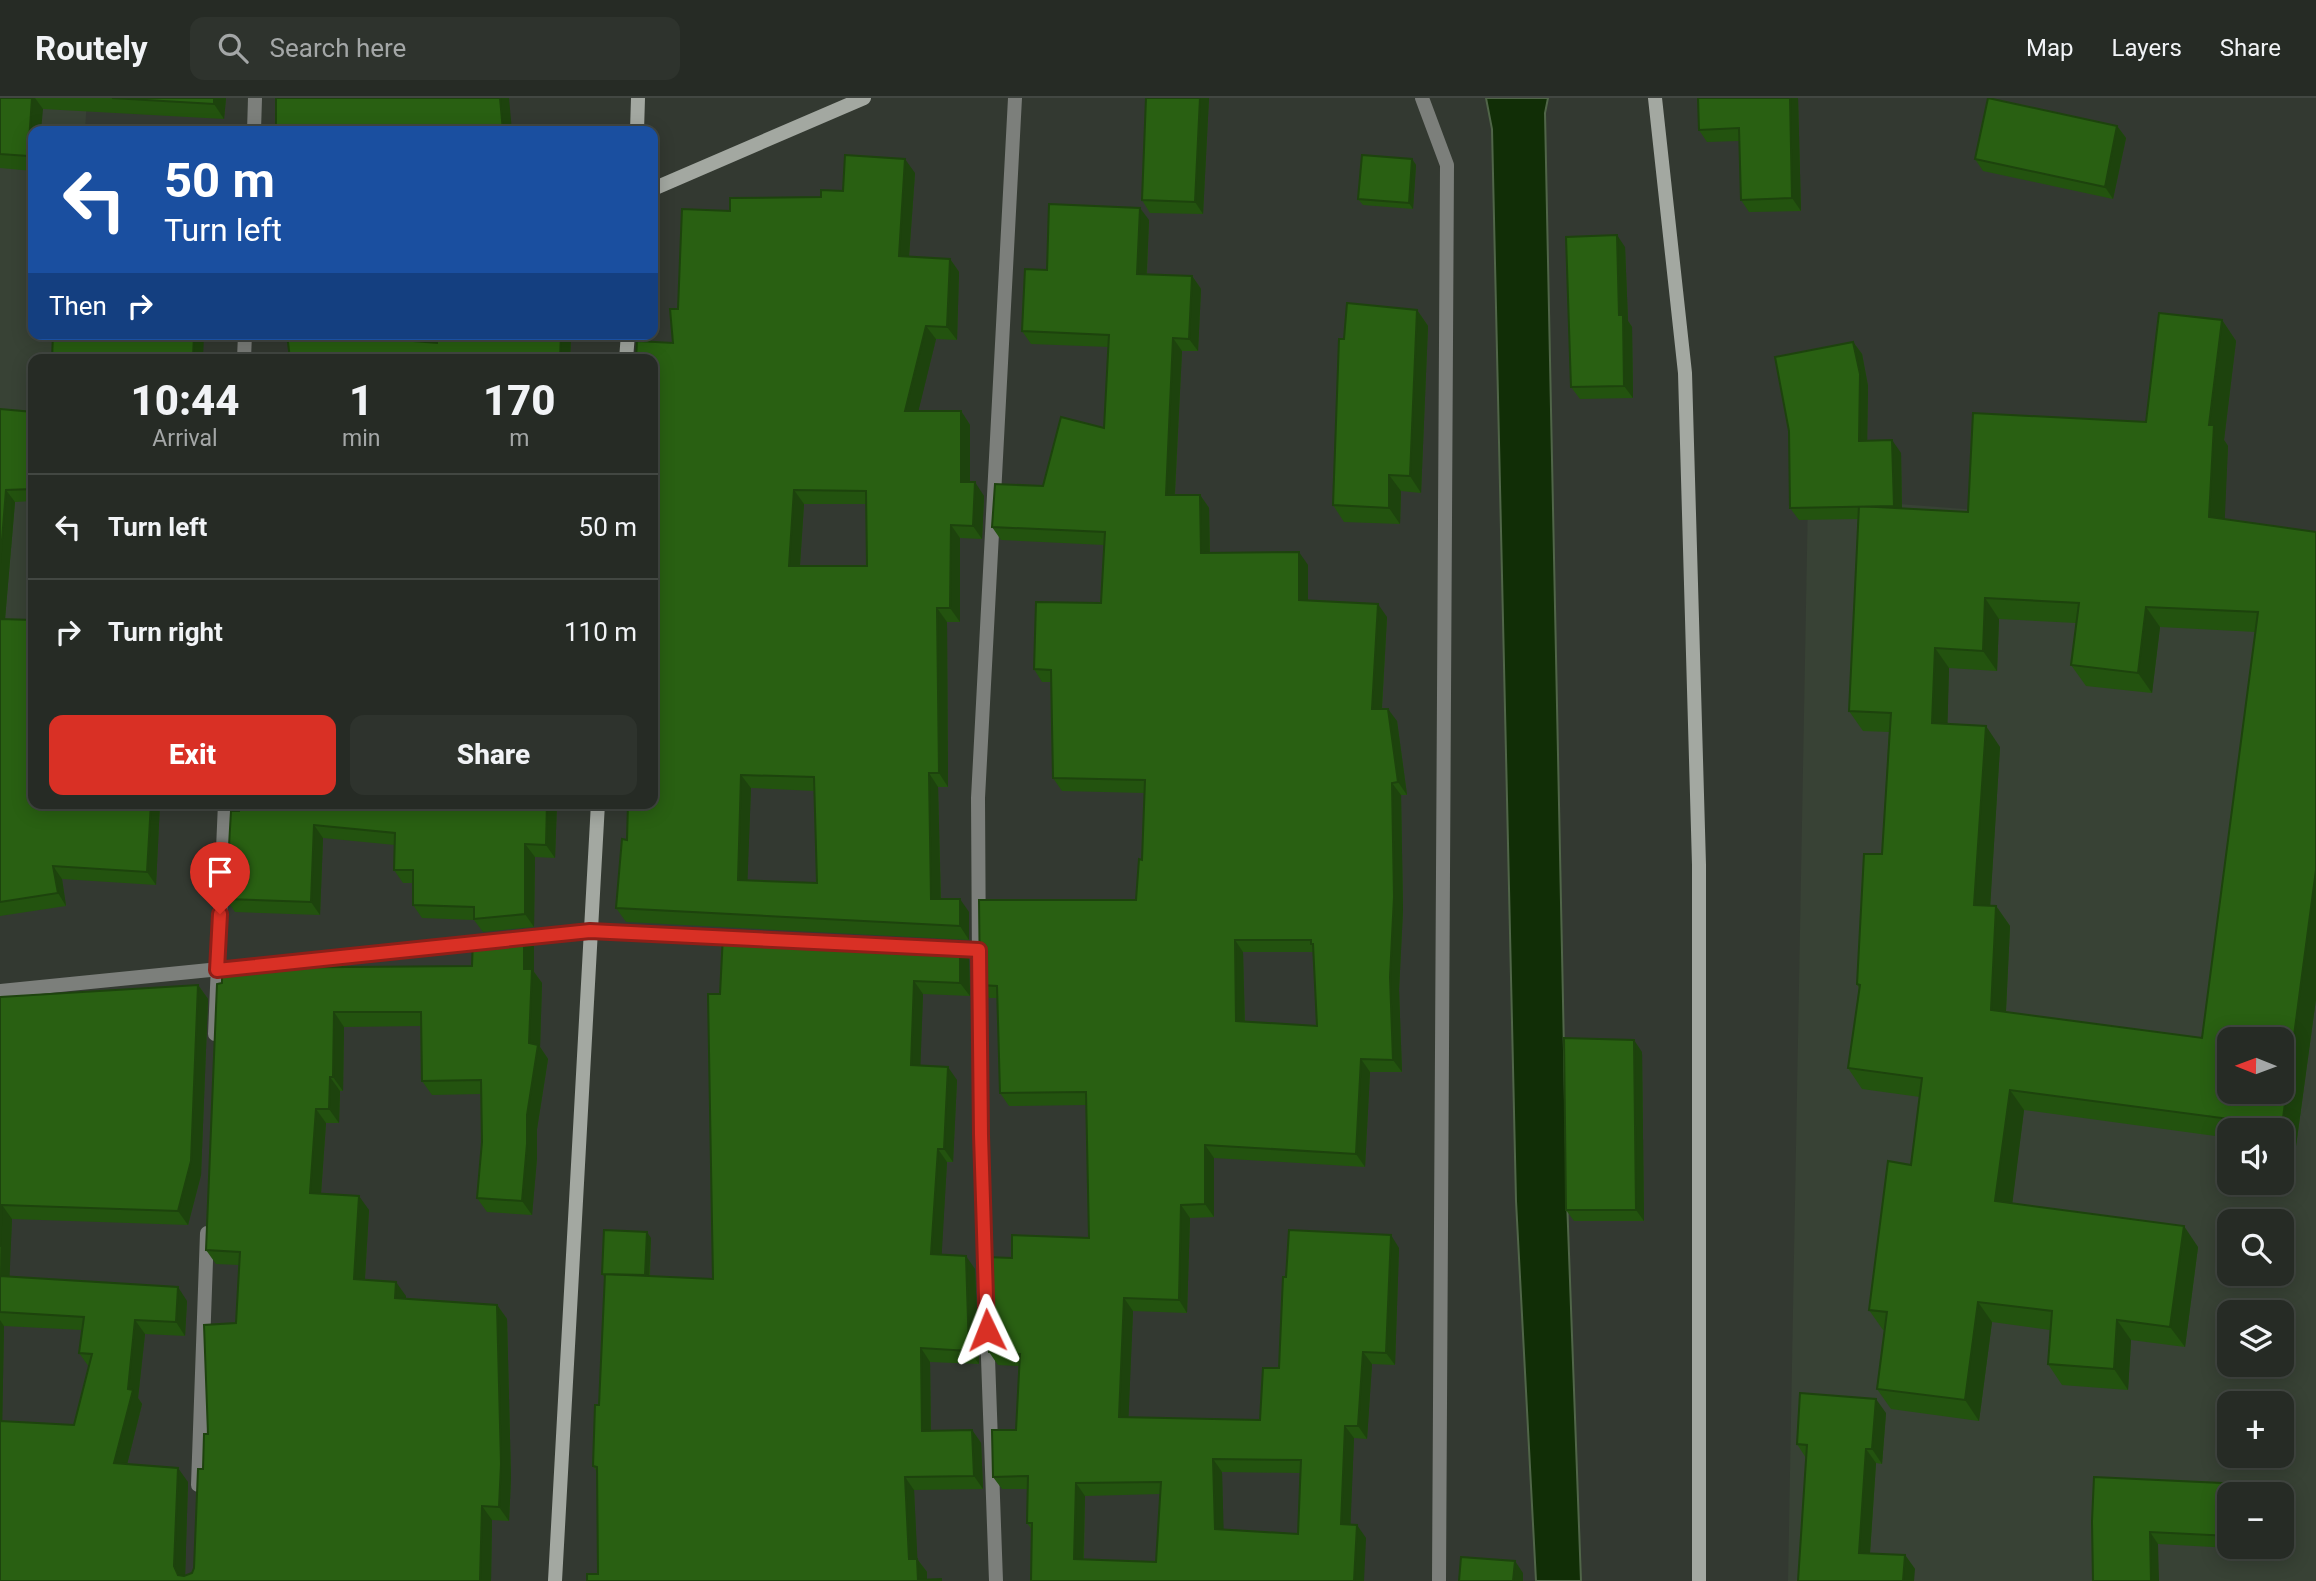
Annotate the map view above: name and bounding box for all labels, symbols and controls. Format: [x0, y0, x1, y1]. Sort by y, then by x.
search box [190, 17, 680, 80]
text: Routely [35, 29, 148, 68]
icon: search [214, 29, 252, 67]
text: Search here [270, 33, 406, 63]
text: Map [2026, 34, 2074, 62]
text: Layers [2112, 34, 2182, 62]
text: Share [2220, 34, 2281, 62]
text: 50 m [164, 152, 275, 209]
icon: left [49, 154, 140, 245]
text: Turn left [164, 211, 282, 249]
icon: right [121, 287, 159, 325]
text: Then [49, 291, 107, 321]
text: 10:44 [130, 376, 240, 425]
text: 1 [349, 376, 373, 425]
text: 170 [483, 376, 556, 425]
text: Arrival [152, 425, 218, 452]
text: min [342, 425, 380, 452]
text: m [509, 425, 529, 452]
icon: left [49, 508, 87, 546]
text: Turn left [108, 512, 207, 542]
text: 50 m [579, 512, 637, 542]
icon: right [49, 613, 87, 651]
text: Turn right [108, 617, 223, 647]
text: 110 m [564, 617, 637, 647]
button: Exit [49, 715, 336, 795]
button: Share [350, 715, 637, 795]
pin [190, 842, 250, 914]
icon: arrive [201, 853, 239, 891]
north arrow [2217, 1027, 2294, 1104]
map controls [2217, 1027, 2294, 1559]
button: sound [2217, 1118, 2294, 1195]
button: search [2217, 1209, 2294, 1286]
position arrow [950, 1293, 1024, 1367]
button: layers [2217, 1300, 2294, 1377]
button: + [2217, 1391, 2294, 1468]
button: − [2217, 1482, 2294, 1559]

